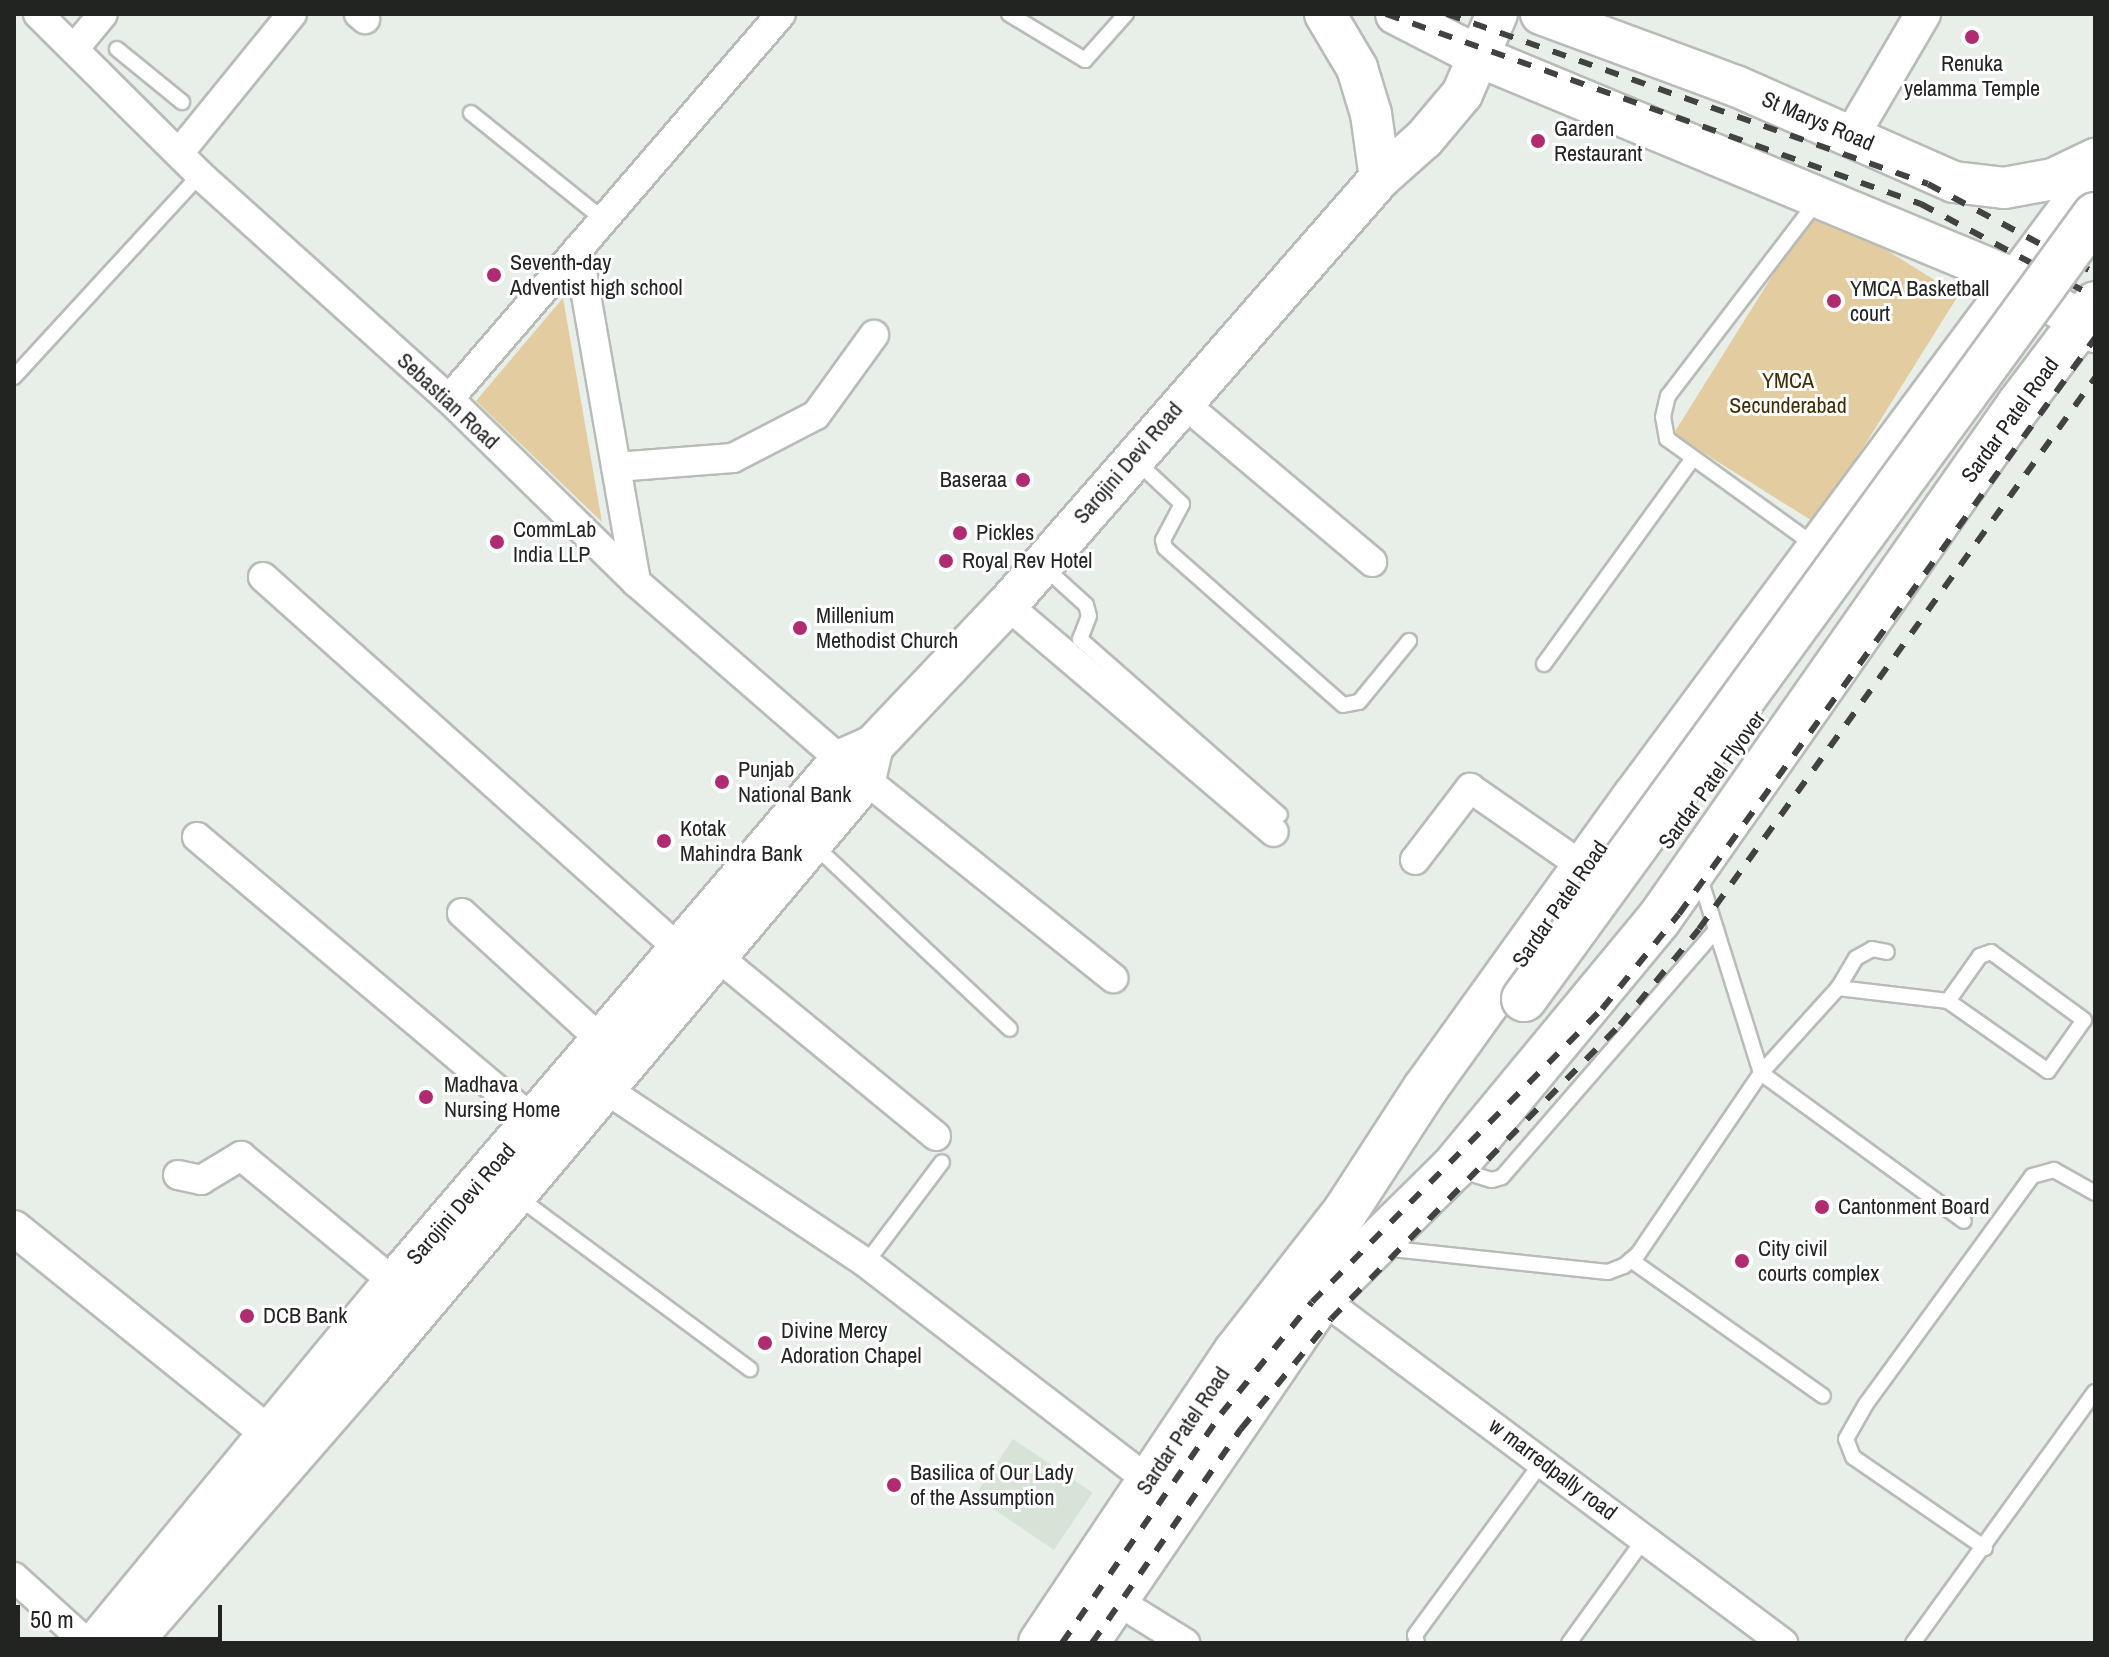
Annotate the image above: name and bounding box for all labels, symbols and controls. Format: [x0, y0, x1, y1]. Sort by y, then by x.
marker: Renuka yelamma Temple [1963, 28, 1981, 46]
place label: Renuka yelamma Temple [1904, 50, 2040, 102]
street label: St Marys Road [1758, 86, 1878, 156]
place label: Garden Restaurant [1554, 115, 1642, 166]
marker: Garden Restaurant [1529, 132, 1547, 150]
place label: Seventh-day Adventist high school [510, 249, 683, 300]
marker: Seventh-day Adventist high school [485, 266, 503, 284]
place label: YMCA Basketball court [1850, 275, 1990, 326]
marker: YMCA Basketball court [1825, 292, 1843, 310]
street label: Sebastian Road [392, 347, 504, 455]
street label: Sardar Patel Road [1956, 352, 2064, 488]
park label: YMCA Secunderabad [1729, 367, 1847, 418]
street label: Sarojini Devi Road [1068, 397, 1188, 529]
place label: Baseraa [940, 467, 1007, 493]
marker: Baseraa [1014, 471, 1032, 489]
place label: CommLab India LLP [513, 516, 596, 568]
place label: Pickles [976, 520, 1034, 546]
marker: Pickles [951, 524, 969, 542]
marker: CommLab India LLP [488, 533, 506, 551]
place label: Royal Rev Hotel [962, 548, 1092, 574]
marker: Royal Rev Hotel [937, 552, 955, 570]
place label: Millenium Methodist Church [816, 602, 958, 654]
marker: Millenium Methodist Church [791, 619, 809, 637]
street label: Sardar Patel Flyover [1653, 706, 1771, 854]
place label: Punjab National Bank [738, 756, 851, 808]
marker: Punjab National Bank [713, 773, 731, 791]
place label: Kotak Mahindra Bank [680, 815, 802, 866]
marker: Kotak Mahindra Bank [655, 832, 673, 850]
street label: Sardar Patel Road [1507, 836, 1613, 972]
place label: Madhava Nursing Home [444, 1071, 560, 1122]
marker: Madhava Nursing Home [415, 1086, 437, 1108]
street label: Sarojini Devi Road [401, 1138, 521, 1270]
place label: Cantonment Board [1838, 1194, 1989, 1220]
marker: Cantonment Board [1813, 1198, 1831, 1216]
place label: City civil courts complex [1758, 1235, 1879, 1286]
marker: City civil courts complex [1733, 1252, 1751, 1270]
place label: DCB Bank [263, 1303, 347, 1329]
marker: DCB Bank [238, 1307, 256, 1325]
place label: Divine Mercy Adoration Chapel [781, 1317, 921, 1368]
marker: Divine Mercy Adoration Chapel [756, 1334, 774, 1352]
street label: Sardar Patel Road [1131, 1362, 1235, 1500]
street label: w marredpally road [1484, 1412, 1622, 1526]
place label: Basilica of Our Lady of the Assumption [910, 1459, 1073, 1510]
marker: Basilica of Our Lady of the Assumption [885, 1476, 903, 1494]
scale bar [20, 1589, 226, 1639]
text: 50 m [30, 1603, 74, 1635]

